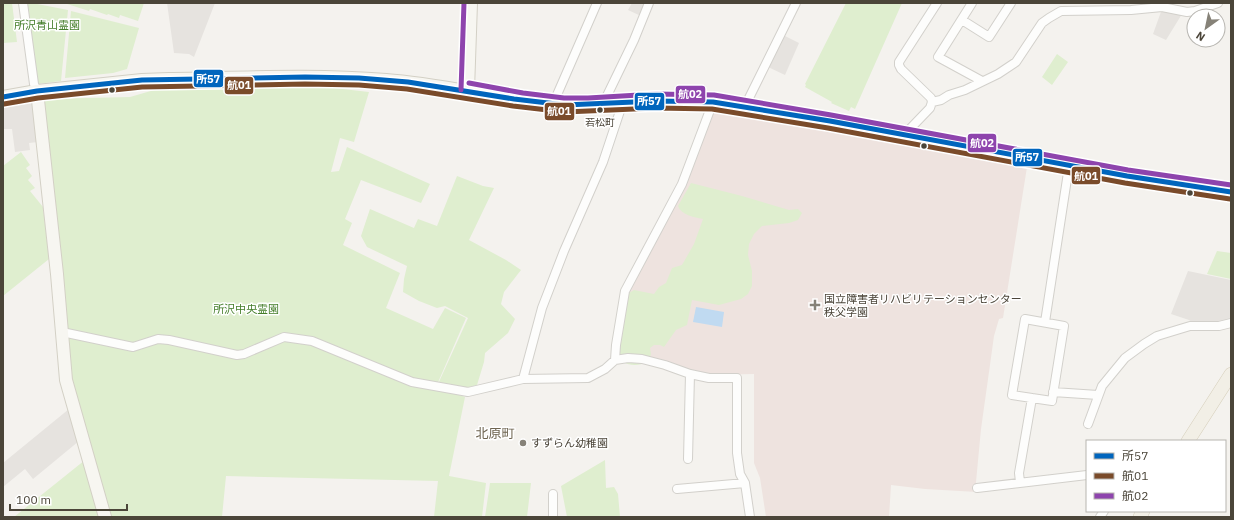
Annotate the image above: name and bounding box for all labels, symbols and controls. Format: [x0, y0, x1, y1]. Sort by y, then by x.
north arrow [1186, 8, 1226, 48]
park label: 所沢青山霊園 [14, 18, 80, 32]
text: N [1193, 28, 1208, 44]
line badge: 所57 [193, 69, 224, 88]
text: 所57 [196, 72, 220, 86]
line badge: 航01 [224, 76, 254, 95]
text: 航01 [227, 78, 251, 92]
unlabelled marker [107, 85, 117, 95]
line badge: 航02 [675, 85, 706, 104]
text: 航02 [678, 87, 702, 101]
line badge: 所57 [634, 92, 665, 111]
text: 所57 [637, 94, 661, 108]
line badge: 航01 [544, 102, 575, 121]
text: 航01 [547, 104, 571, 118]
marker: 若松町 [595, 105, 605, 115]
place label: 若松町 [585, 116, 615, 129]
line badge: 航02 [967, 133, 997, 153]
text: 航02 [970, 136, 994, 150]
unlabelled marker [919, 141, 929, 151]
line badge: 所57 [1012, 148, 1043, 167]
text: 所57 [1015, 150, 1039, 164]
line badge: 航01 [1071, 166, 1101, 185]
text: 航01 [1074, 169, 1098, 183]
unlabelled marker [1185, 188, 1195, 198]
place label: 国立障害者リハビリテーションセンター 秩父学園 [824, 292, 1022, 319]
marker: 国立障害者リハビリテーションセンター 秩父学園 [809, 299, 821, 311]
park label: 所沢中央霊園 [213, 302, 279, 316]
district label: 北原町 [475, 425, 515, 442]
place label: すずらん幼稚園 [531, 436, 608, 450]
marker: すずらん幼稚園 [518, 438, 528, 448]
legend [1086, 440, 1226, 512]
text: 所57 [1122, 448, 1148, 463]
text: 航01 [1122, 468, 1148, 483]
scale bar [10, 486, 127, 512]
text: 航02 [1122, 488, 1148, 503]
text: 100 m [16, 492, 51, 507]

